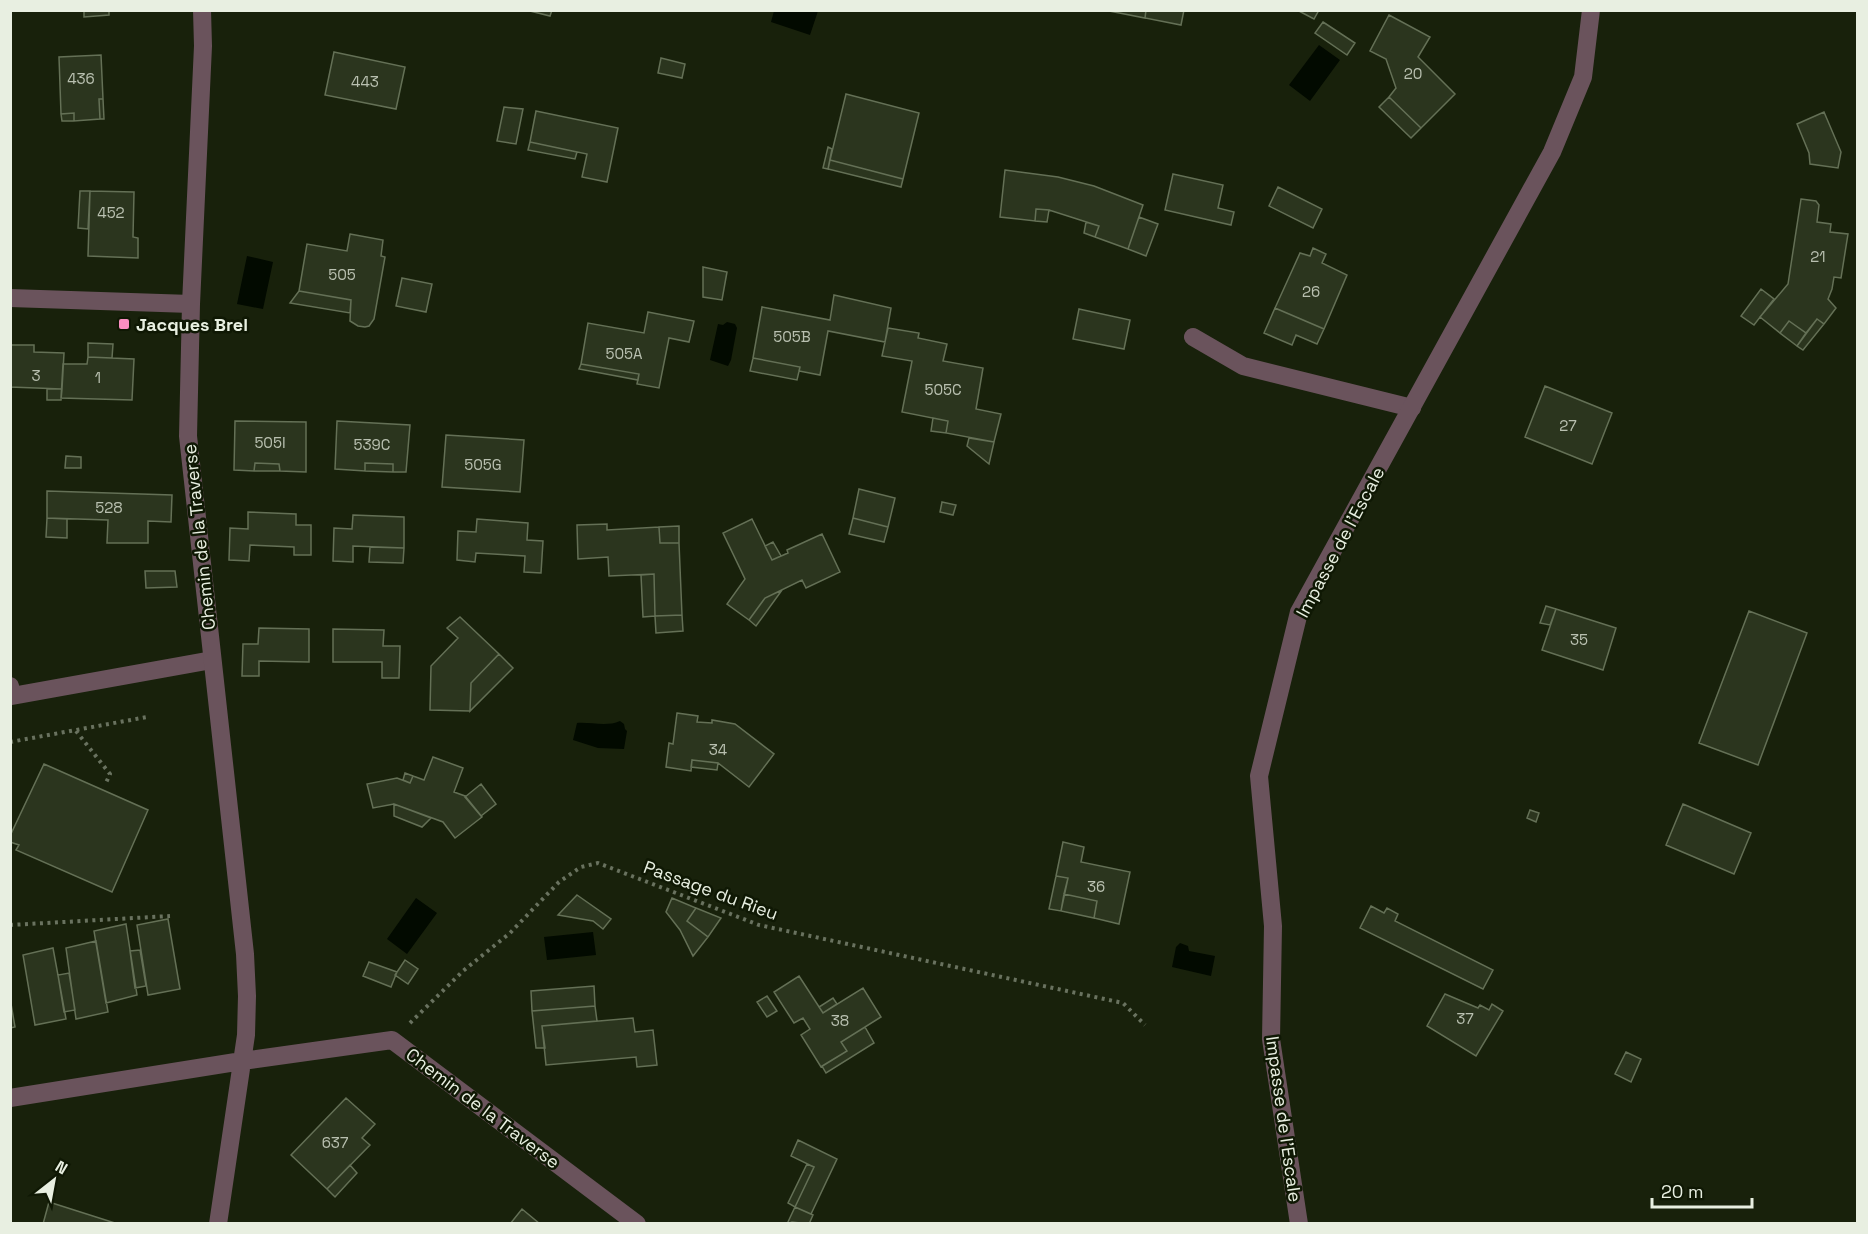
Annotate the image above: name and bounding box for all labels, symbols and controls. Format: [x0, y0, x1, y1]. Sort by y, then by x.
house number: 20 [1404, 64, 1422, 83]
house number: 436 [67, 69, 95, 88]
house number: 443 [351, 72, 379, 91]
house number: 452 [97, 203, 125, 222]
house number: 21 [1810, 247, 1826, 266]
house number: 505 [328, 265, 356, 284]
house number: 26 [1302, 282, 1320, 301]
place label: Jacques Brel [136, 313, 248, 336]
marker: Jacques Brel [117, 317, 131, 331]
house number: 505B [773, 327, 811, 346]
house number: 505A [605, 344, 643, 363]
house number: 3 [31, 366, 41, 385]
house number: 1 [95, 368, 101, 387]
house number: 505C [924, 380, 962, 399]
house number: 27 [1559, 416, 1577, 435]
house number: 505I [254, 433, 286, 452]
house number: 539C [354, 435, 390, 454]
street label: Chemin de la Traverse [178, 443, 220, 631]
house number: 505G [464, 455, 502, 474]
street label: Impasse de l'Escale [1291, 463, 1389, 621]
house number: 528 [95, 498, 123, 517]
house number: 35 [1570, 630, 1588, 649]
house number: 34 [709, 740, 727, 759]
street label: Passage du Rieu [641, 855, 781, 925]
house number: 36 [1087, 877, 1105, 896]
house number: 37 [1456, 1009, 1474, 1028]
house number: 38 [831, 1011, 849, 1030]
street label: Impasse de l'Escale [1261, 1034, 1307, 1204]
street label: Chemin de la Traverse [401, 1043, 565, 1173]
house number: 637 [322, 1133, 348, 1152]
north arrow [24, 1150, 84, 1210]
text: N [51, 1156, 71, 1179]
scale bar [1652, 1171, 1752, 1209]
text: 20 m [1661, 1180, 1704, 1203]

